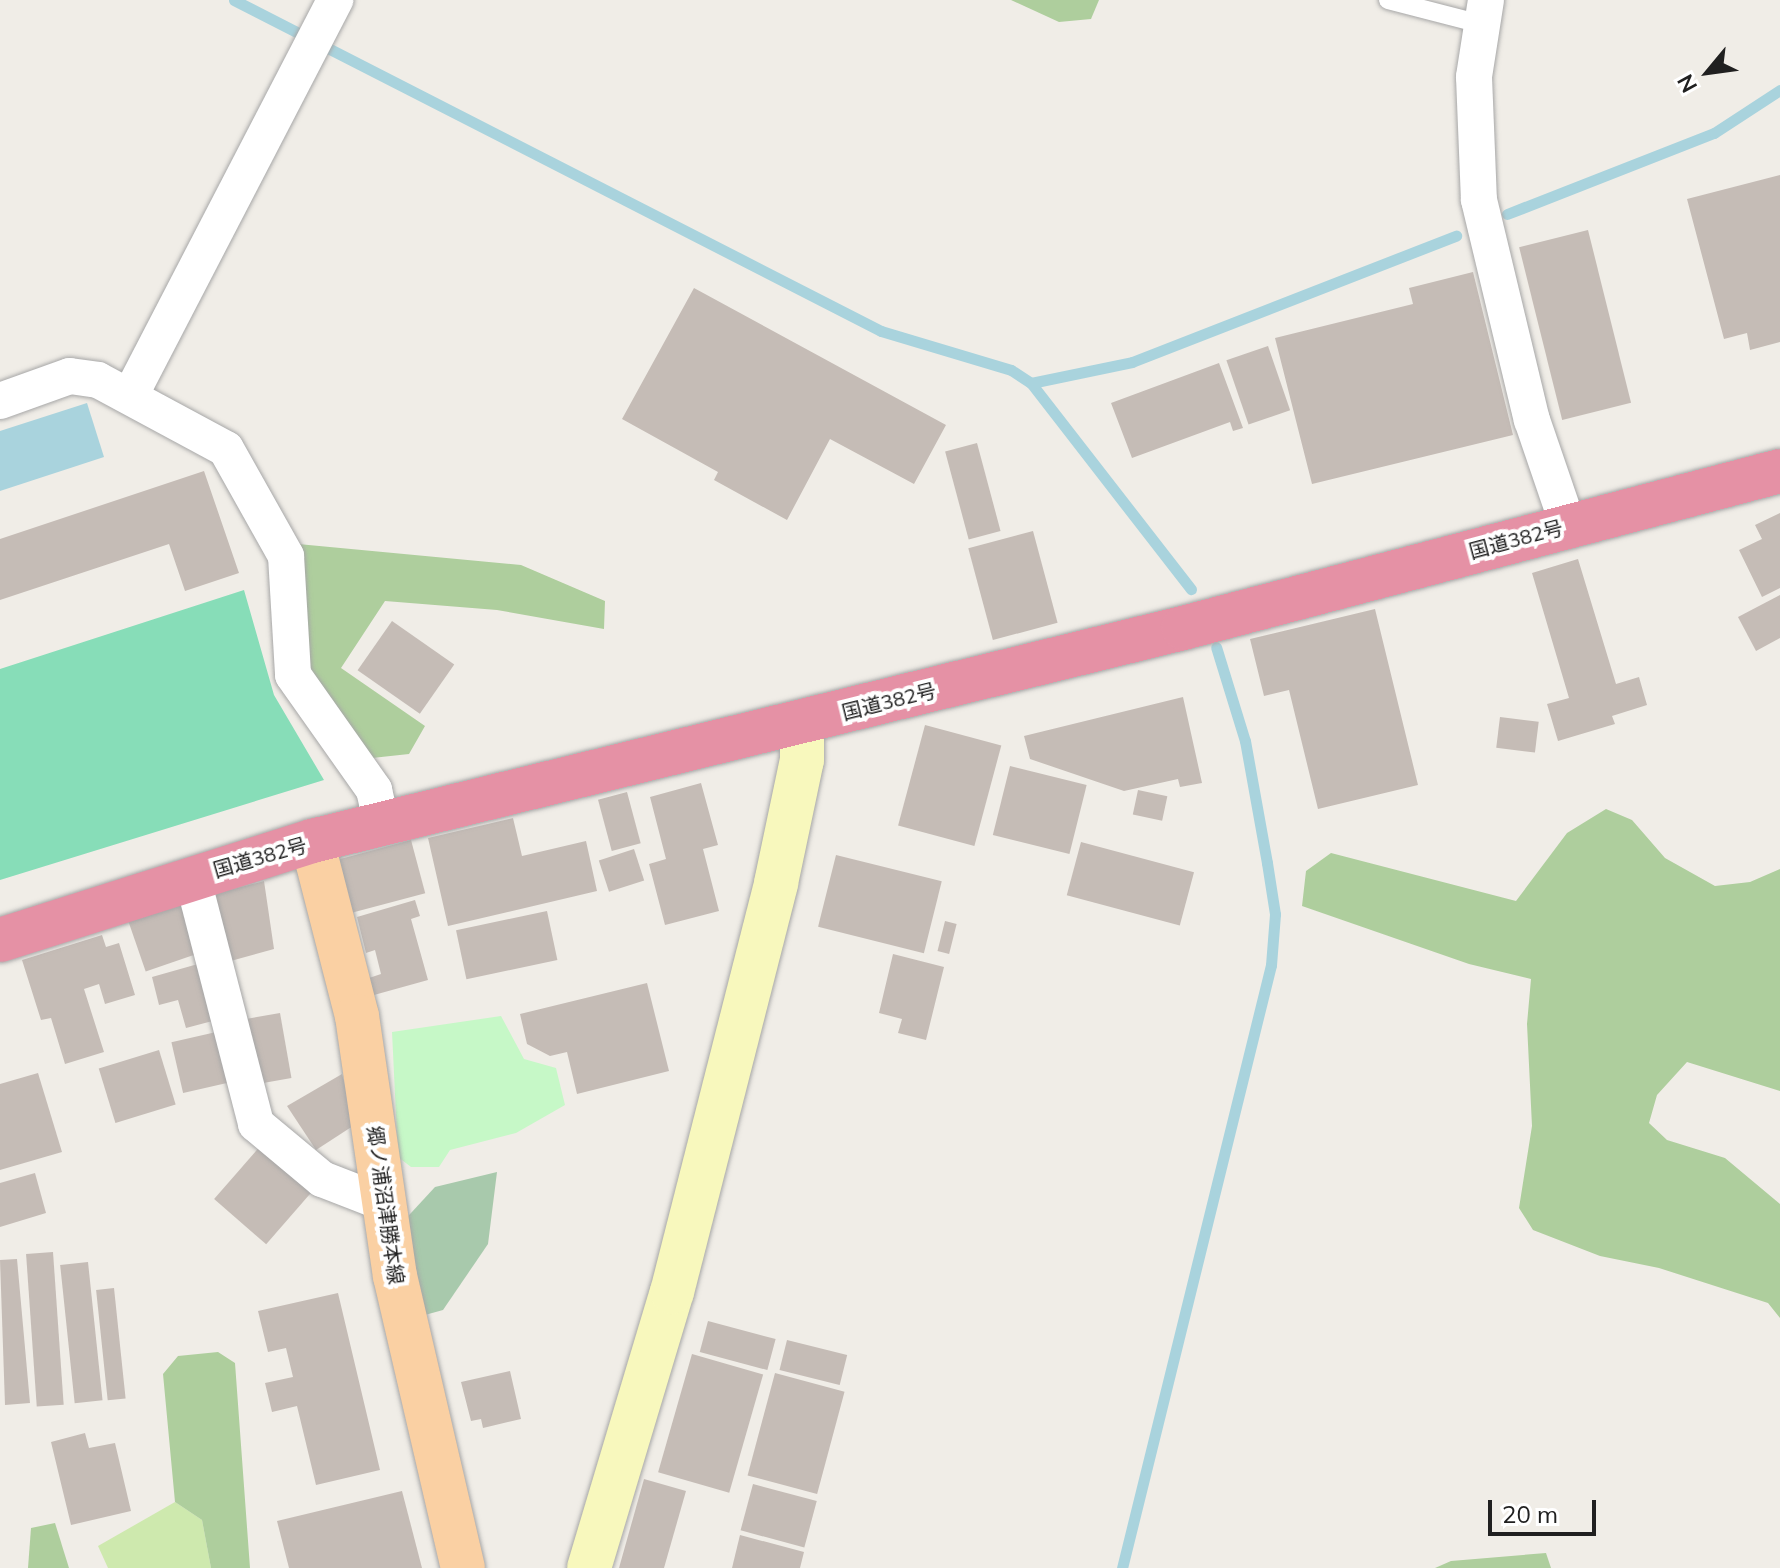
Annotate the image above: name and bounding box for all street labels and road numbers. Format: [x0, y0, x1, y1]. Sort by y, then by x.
street label: 国道382号 [1467, 515, 1565, 563]
street label: 国道382号 [840, 678, 938, 724]
street label: 国道382号 [211, 832, 309, 882]
street label: 郷ノ浦沼津勝本線 [363, 1124, 409, 1286]

